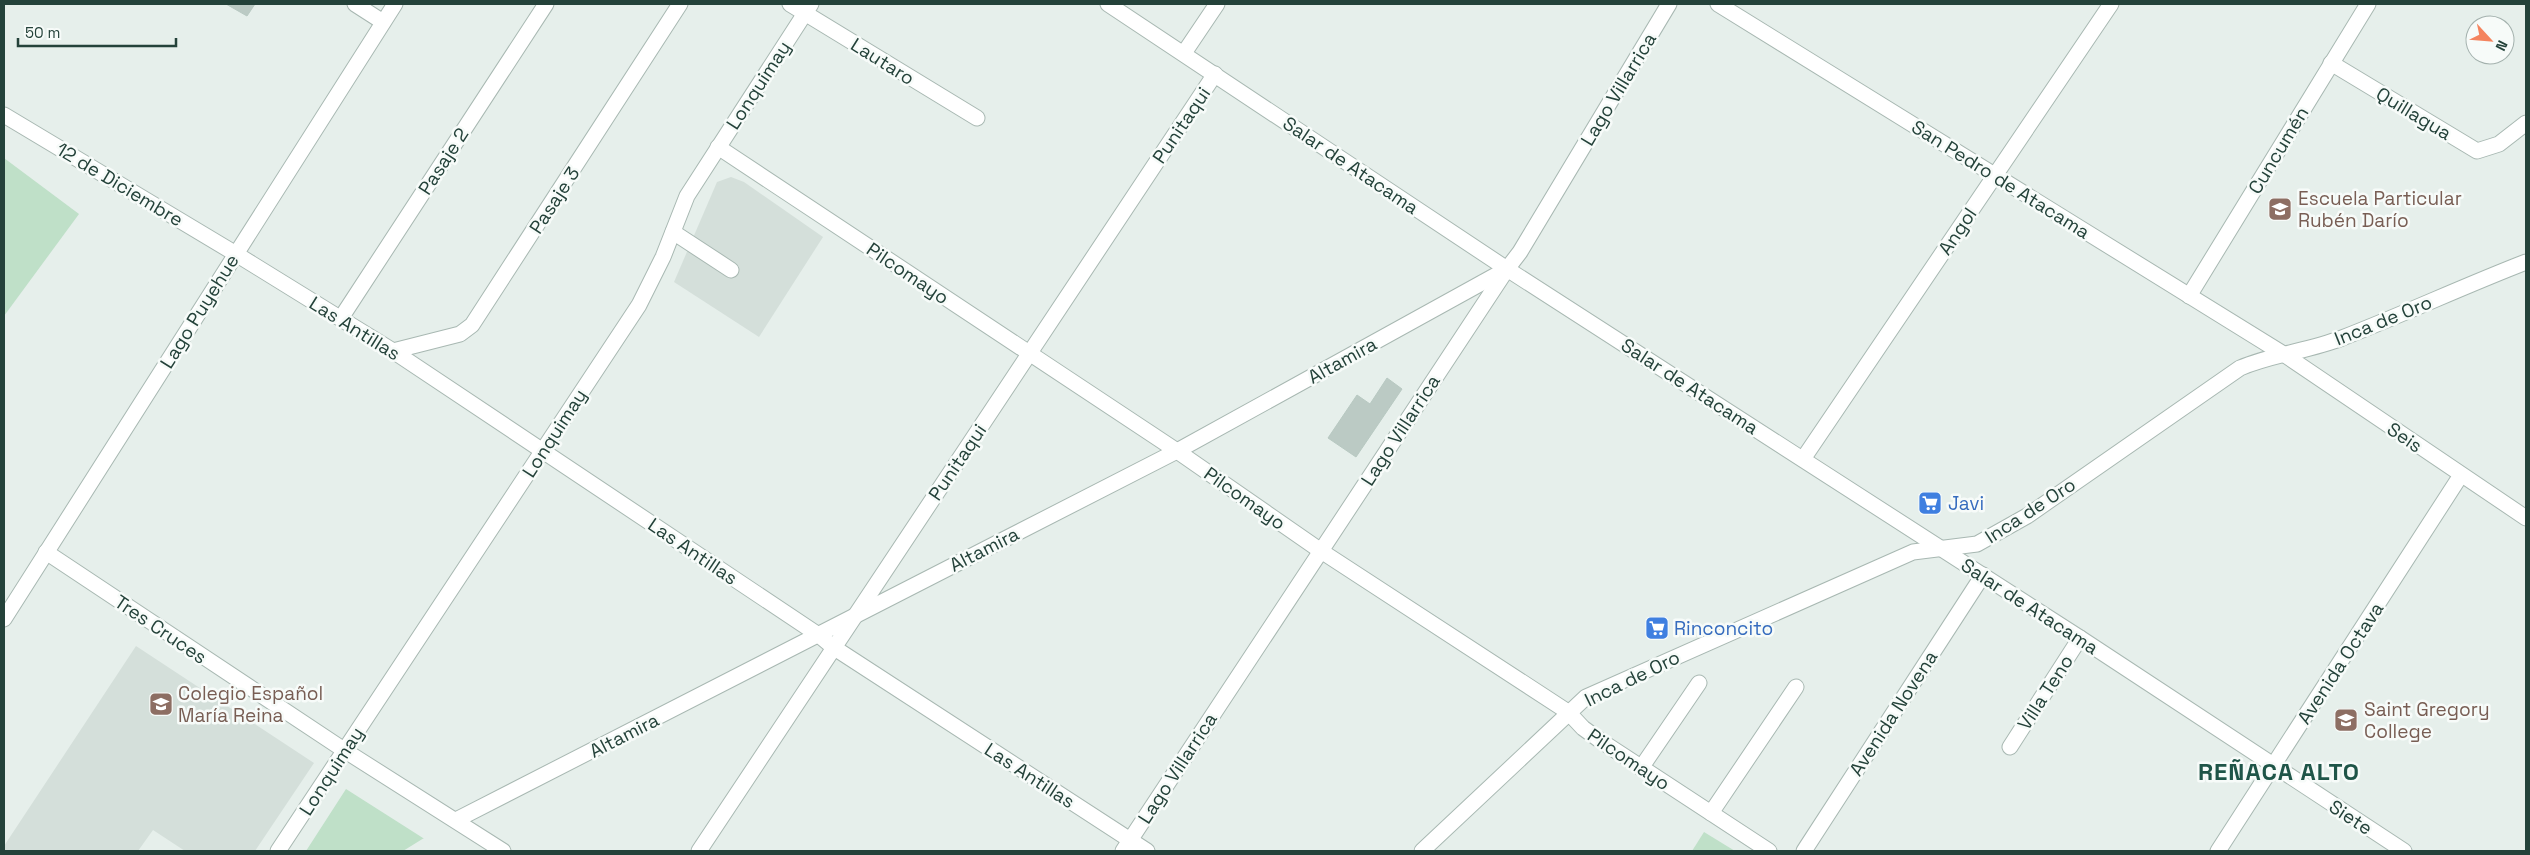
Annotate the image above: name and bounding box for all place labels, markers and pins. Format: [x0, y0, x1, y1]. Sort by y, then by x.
place label: Escuela Particular Rubén Darío [2298, 186, 2462, 233]
school or university icon: Escuela Particular Rubén Darío [2267, 196, 2293, 222]
supermarket icon: Javi [1917, 490, 1943, 516]
place label: Javi [1948, 491, 1984, 516]
supermarket icon: Rinconcito [1644, 615, 1670, 641]
place label: Rinconcito [1674, 616, 1773, 641]
place label: Colegio Español María Reina [178, 681, 323, 728]
school or university icon: Colegio Español María Reina [148, 691, 174, 717]
place label: Saint Gregory College [2364, 697, 2490, 744]
school or university icon: Saint Gregory College [2333, 707, 2359, 733]

